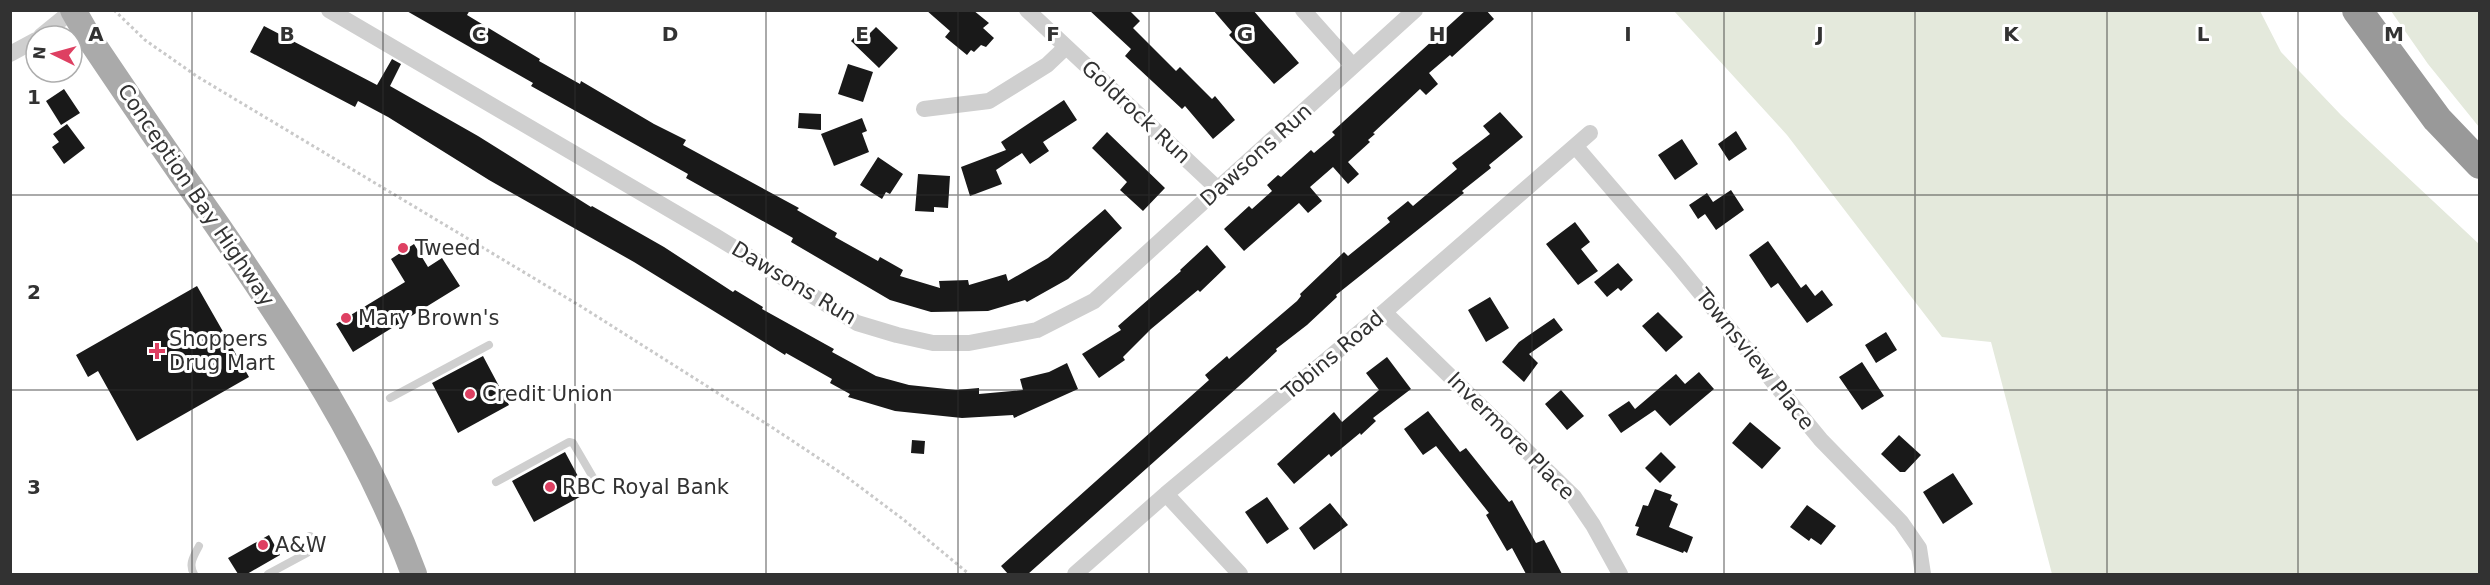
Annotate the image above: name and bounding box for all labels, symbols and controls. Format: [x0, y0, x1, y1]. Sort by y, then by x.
text: A [88, 22, 104, 46]
text: B [279, 22, 295, 46]
text: C [472, 22, 486, 46]
text: D [662, 22, 678, 46]
text: E [855, 22, 869, 46]
text: F [1046, 22, 1060, 46]
text: G [1237, 22, 1253, 46]
text: H [1429, 22, 1445, 46]
text: I [1624, 22, 1632, 46]
text: J [1814, 22, 1824, 46]
text: K [2003, 22, 2020, 46]
text: L [2197, 22, 2210, 46]
text: M [2384, 22, 2404, 46]
north arrow [24, 24, 84, 84]
text: N [30, 45, 50, 60]
street label: Goldrock Run [1077, 55, 1195, 169]
street label: Conception Bay Highway [113, 79, 279, 311]
text: 1 [27, 85, 41, 109]
street label: Dawsons Run [1196, 99, 1316, 211]
place label: Tweed [414, 236, 481, 260]
street label: Dawsons Run [727, 236, 861, 330]
marker: Tweed [396, 241, 410, 255]
text: 2 [27, 280, 41, 304]
street label: Townsview Place [1690, 283, 1819, 434]
place label: Mary Brown's [358, 306, 499, 330]
street label: Tobins Road [1277, 306, 1389, 405]
marker: Mary Brown's [339, 311, 353, 325]
place label: Shoppers Drug Mart [169, 327, 275, 375]
marker: Shoppers Drug Mart [150, 344, 164, 358]
street label: Invermore Place [1442, 367, 1580, 505]
place label: Credit Union [482, 382, 613, 406]
marker: Credit Union [463, 387, 477, 401]
text: 3 [27, 475, 41, 499]
place label: RBC Royal Bank [562, 475, 730, 499]
marker: RBC Royal Bank [543, 480, 557, 494]
place label: A&W [275, 533, 327, 557]
marker: A&W [256, 538, 270, 552]

